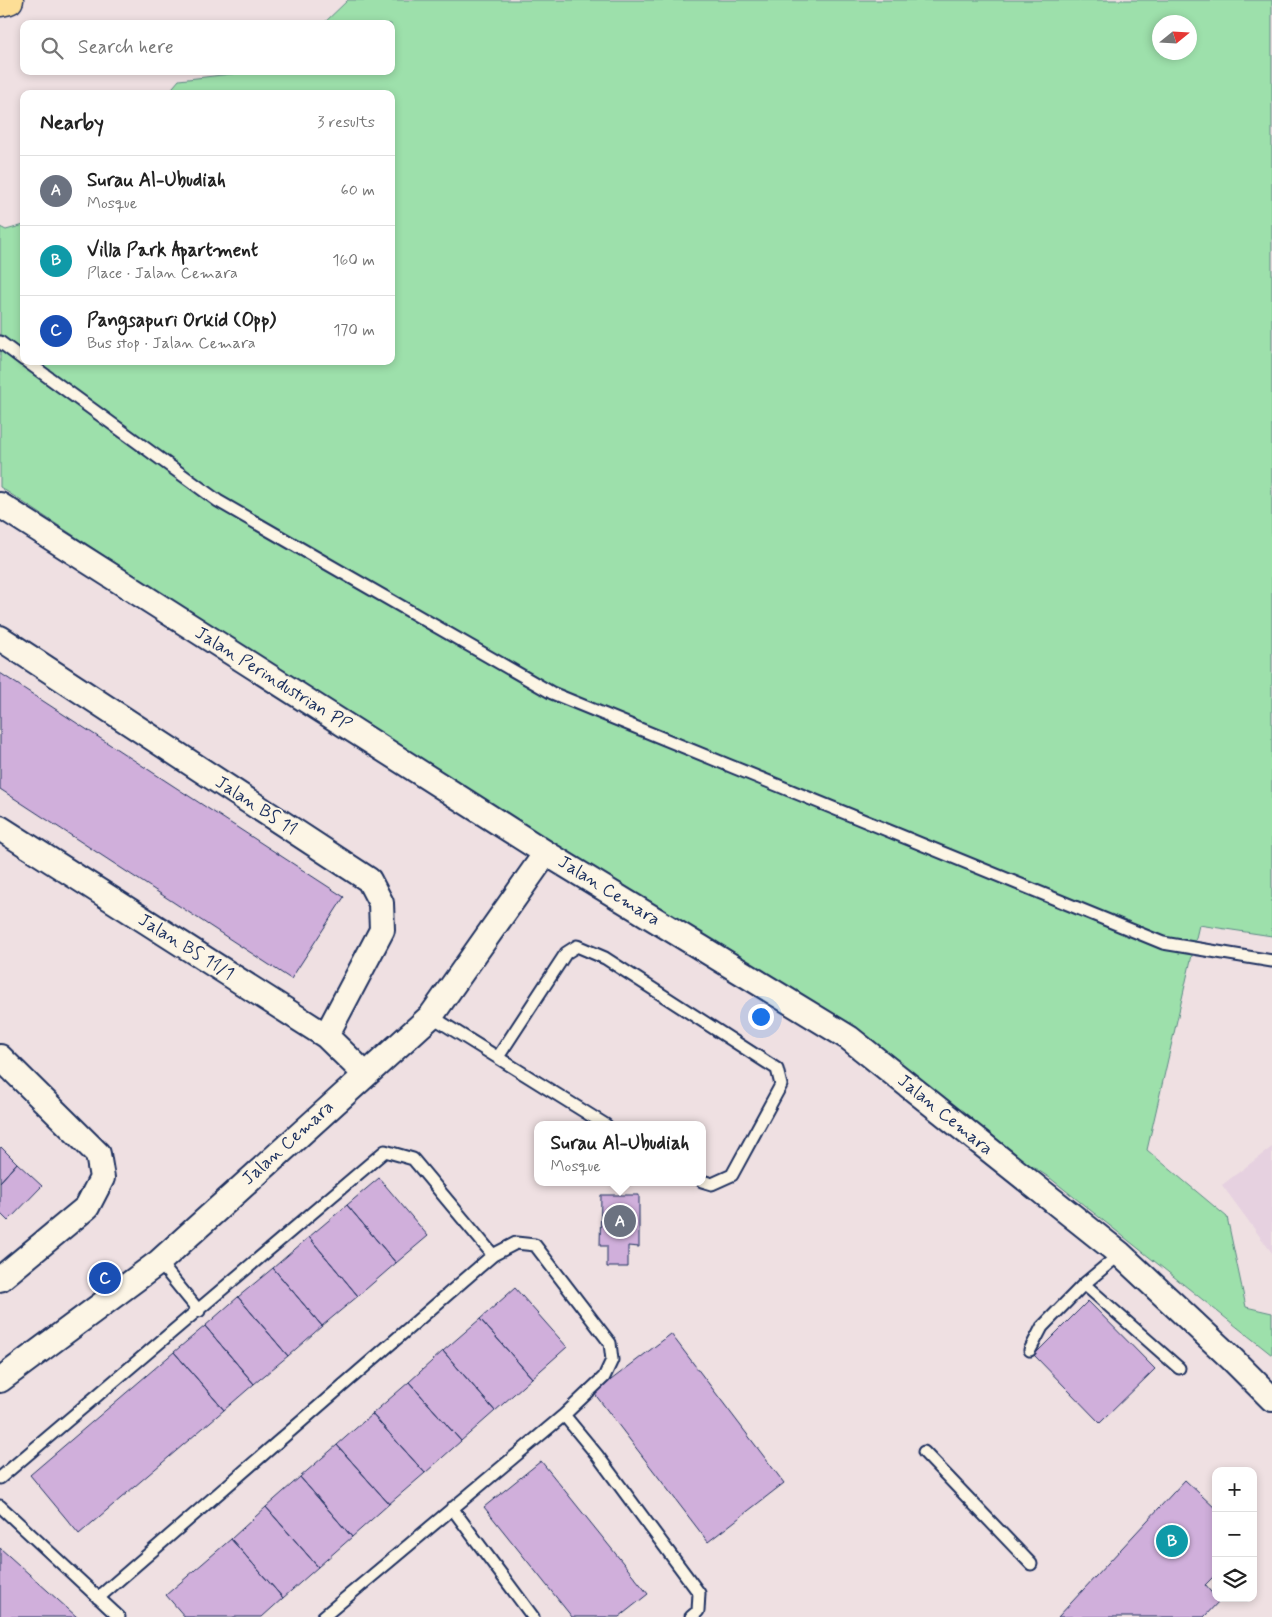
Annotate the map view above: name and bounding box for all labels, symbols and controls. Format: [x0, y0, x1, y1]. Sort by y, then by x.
north arrow [1152, 15, 1197, 60]
search box [20, 20, 395, 75]
icon: search [38, 34, 66, 62]
text: Search here [78, 35, 174, 60]
text: Nearby [40, 109, 104, 137]
text: 3 results [317, 112, 375, 133]
text: Surau Al-Ubudiah [87, 168, 226, 193]
text: A [51, 180, 61, 201]
text: 60 m [341, 180, 375, 201]
text: Mosque [87, 193, 137, 214]
text: Villa Park Apartment [87, 238, 258, 263]
text: B [51, 250, 61, 271]
text: 160 m [332, 250, 375, 271]
text: Place · Jalan Cemara [87, 263, 238, 284]
text: Pangsapuri Orkid (Opp) [87, 308, 276, 333]
text: C [50, 320, 62, 341]
text: 170 m [333, 320, 375, 341]
text: Bus stop · Jalan Cemara [87, 333, 256, 354]
street label: Jalan Perindustrian PP [190, 621, 356, 737]
street label: Jalan BS 11 [210, 771, 302, 841]
street label: Jalan Cemara [553, 850, 665, 932]
street label: Jalan BS 11/1 [133, 908, 239, 986]
your location [748, 1004, 774, 1030]
street label: Jalan Cemara [892, 1069, 998, 1161]
street label: Jalan Cemara [237, 1095, 339, 1191]
popup [534, 1121, 706, 1186]
text: Surau Al-Ubudiah [551, 1131, 689, 1156]
text: Mosque [551, 1156, 601, 1177]
pin: A [604, 1202, 636, 1240]
pin: C [89, 1259, 121, 1297]
map controls [1212, 1467, 1257, 1602]
button: + [1212, 1467, 1257, 1512]
button: − [1212, 1512, 1257, 1557]
pin: B [1156, 1522, 1188, 1560]
button: layers [1212, 1557, 1257, 1602]

